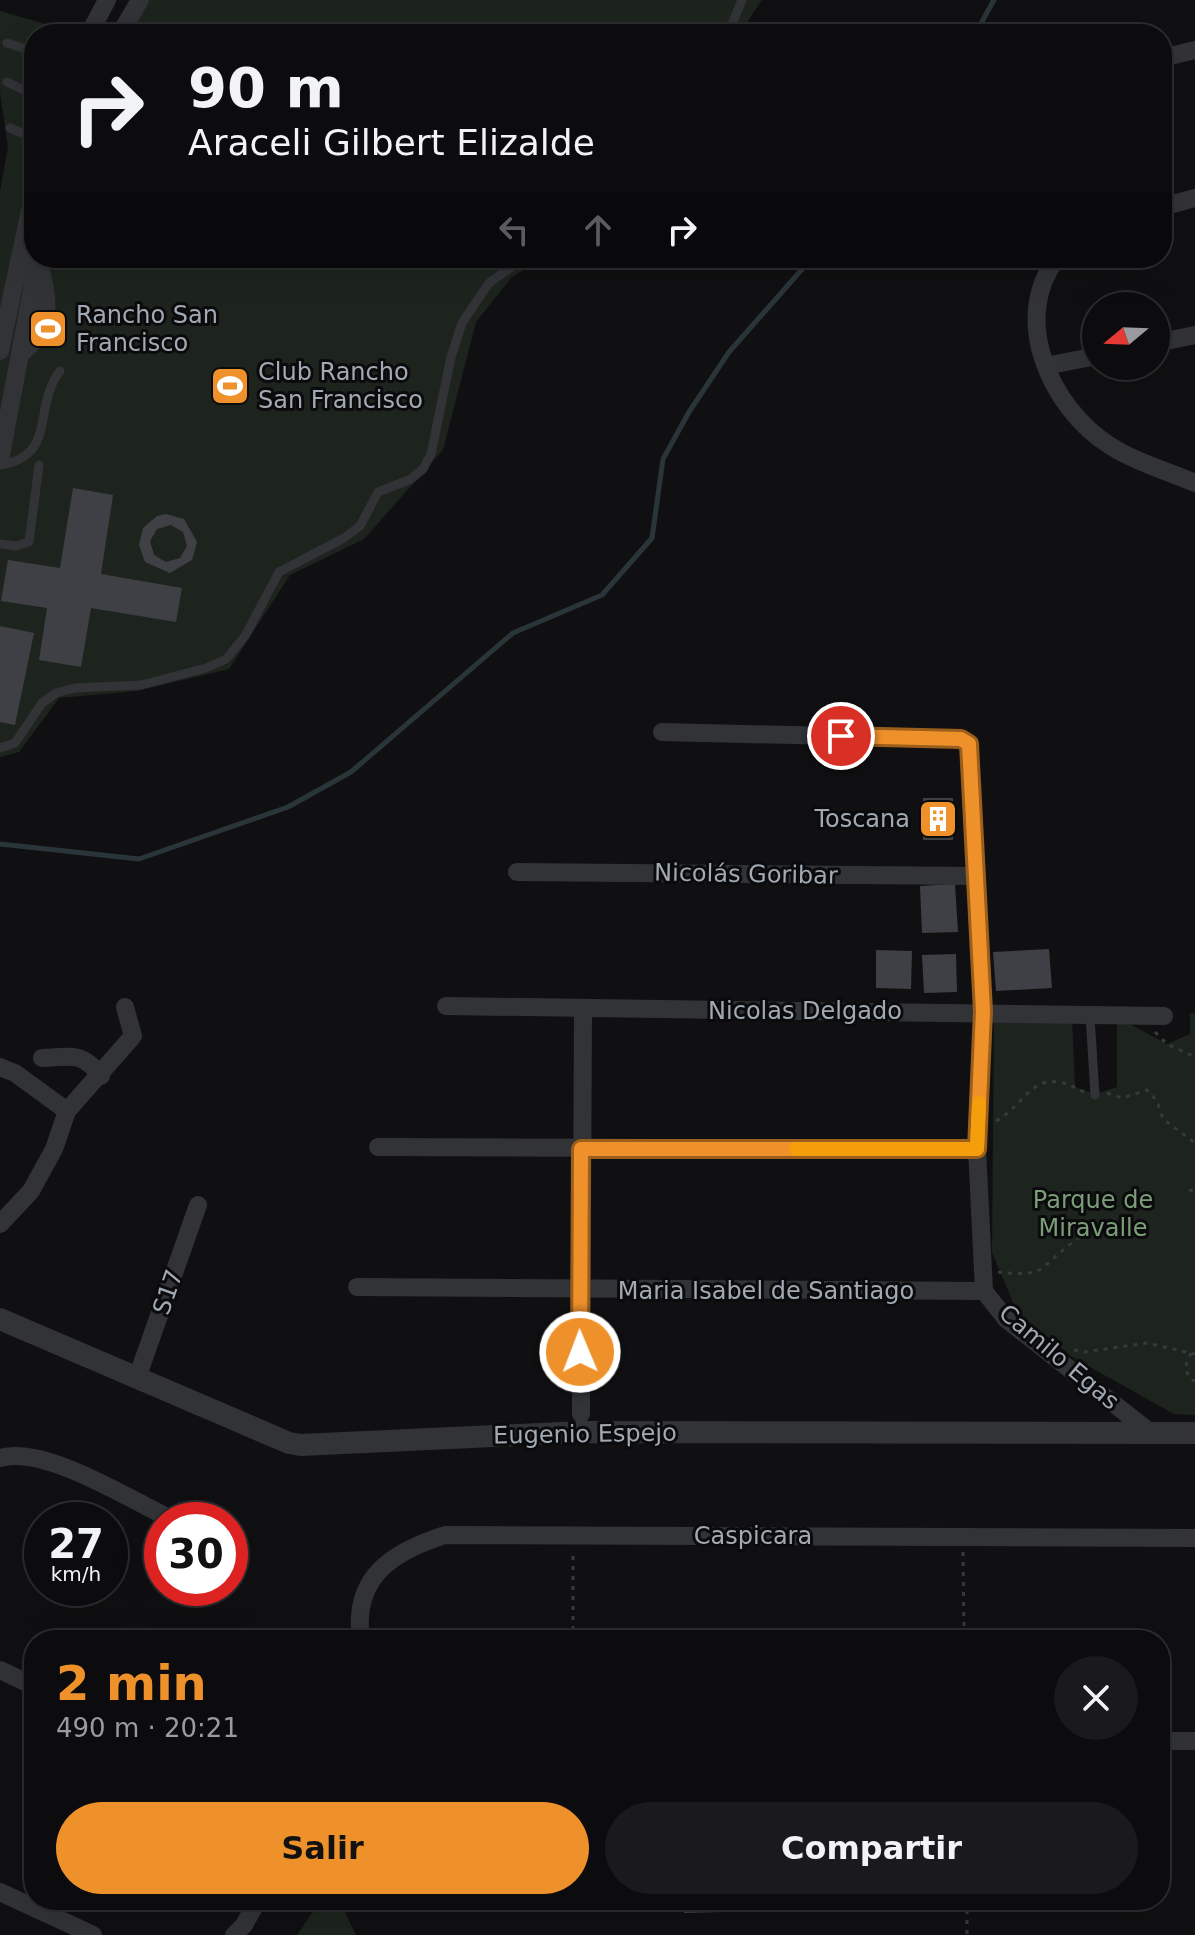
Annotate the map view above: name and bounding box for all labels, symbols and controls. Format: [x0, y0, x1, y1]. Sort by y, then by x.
text: 90 m [188, 55, 344, 120]
icon: right [56, 56, 160, 160]
text: Araceli Gilbert Elizalde [188, 122, 595, 163]
icon: left [492, 208, 536, 252]
icon: ahead [576, 208, 620, 252]
icon: right [660, 208, 704, 252]
north arrow [1082, 292, 1170, 380]
map controls [1082, 292, 1170, 380]
place label: Rancho San Francisco [76, 301, 218, 357]
sports icon: Rancho San Francisco [27, 308, 69, 350]
place label: Club Rancho San Francisco [258, 358, 423, 414]
sports icon: Club Rancho San Francisco [209, 365, 251, 407]
pin [807, 702, 875, 770]
icon: arrive [819, 714, 863, 758]
building icon: Toscana [917, 798, 959, 840]
place label: Toscana [813, 805, 910, 833]
street label: Nicolás Goribar [654, 858, 838, 890]
street label: Nicolas Delgado [708, 997, 902, 1025]
park label: Parque de Miravalle [1033, 1186, 1153, 1242]
street label: S17 [147, 1266, 189, 1318]
street label: Maria Isabel de Santiago [618, 1277, 914, 1305]
street label: Camilo Egas [993, 1299, 1125, 1415]
position arrow [538, 1310, 622, 1394]
street label: Eugenio Espejo [493, 1418, 677, 1450]
speed limit sign: 30 [144, 1502, 248, 1606]
text: 27 [48, 1521, 104, 1567]
street label: Caspicara [694, 1522, 812, 1550]
text: km/h [51, 1562, 101, 1586]
text: 2 min [56, 1655, 207, 1711]
button: close [1054, 1656, 1138, 1740]
text: 490 m · 20:21 [56, 1713, 239, 1743]
button: Salir [56, 1802, 589, 1894]
button: Compartir [605, 1802, 1138, 1894]

